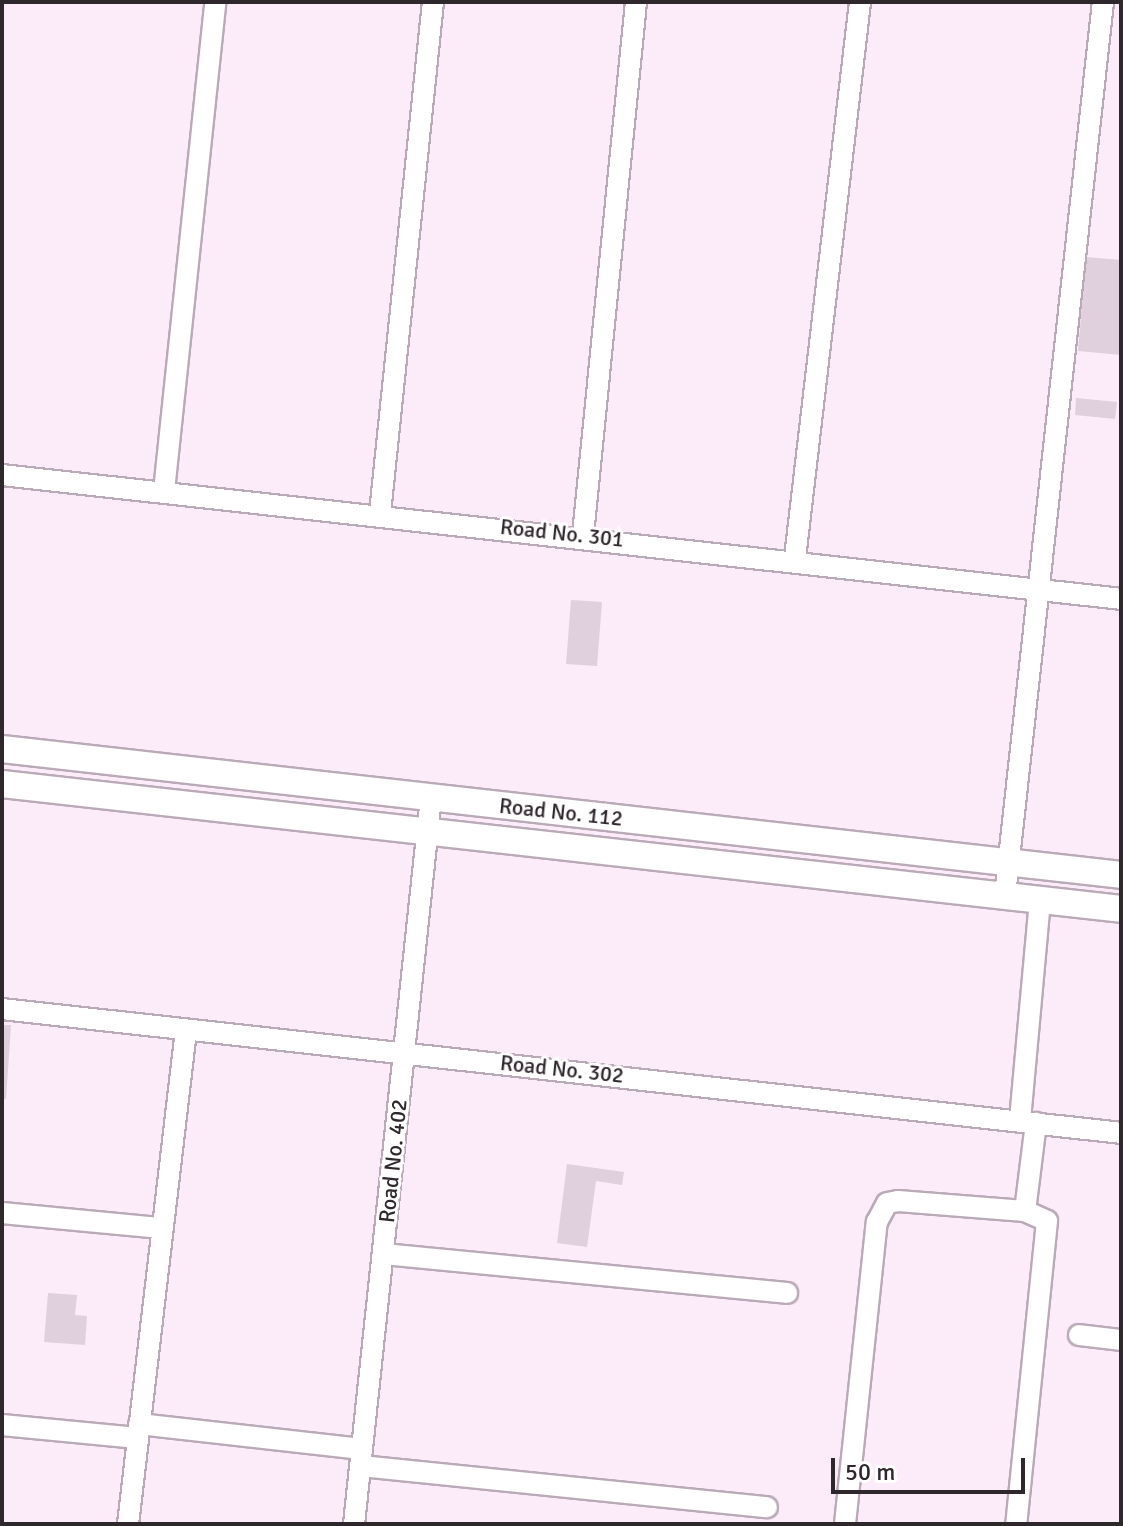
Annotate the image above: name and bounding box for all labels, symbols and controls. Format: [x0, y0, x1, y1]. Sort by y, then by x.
street label: Road No. 301 [499, 513, 625, 553]
street label: Road No. 112 [498, 792, 624, 832]
street label: Road No. 302 [499, 1049, 625, 1089]
street label: Road No. 402 [373, 1098, 413, 1224]
scale bar [835, 1442, 1029, 1492]
text: 50 m [845, 1457, 895, 1487]

